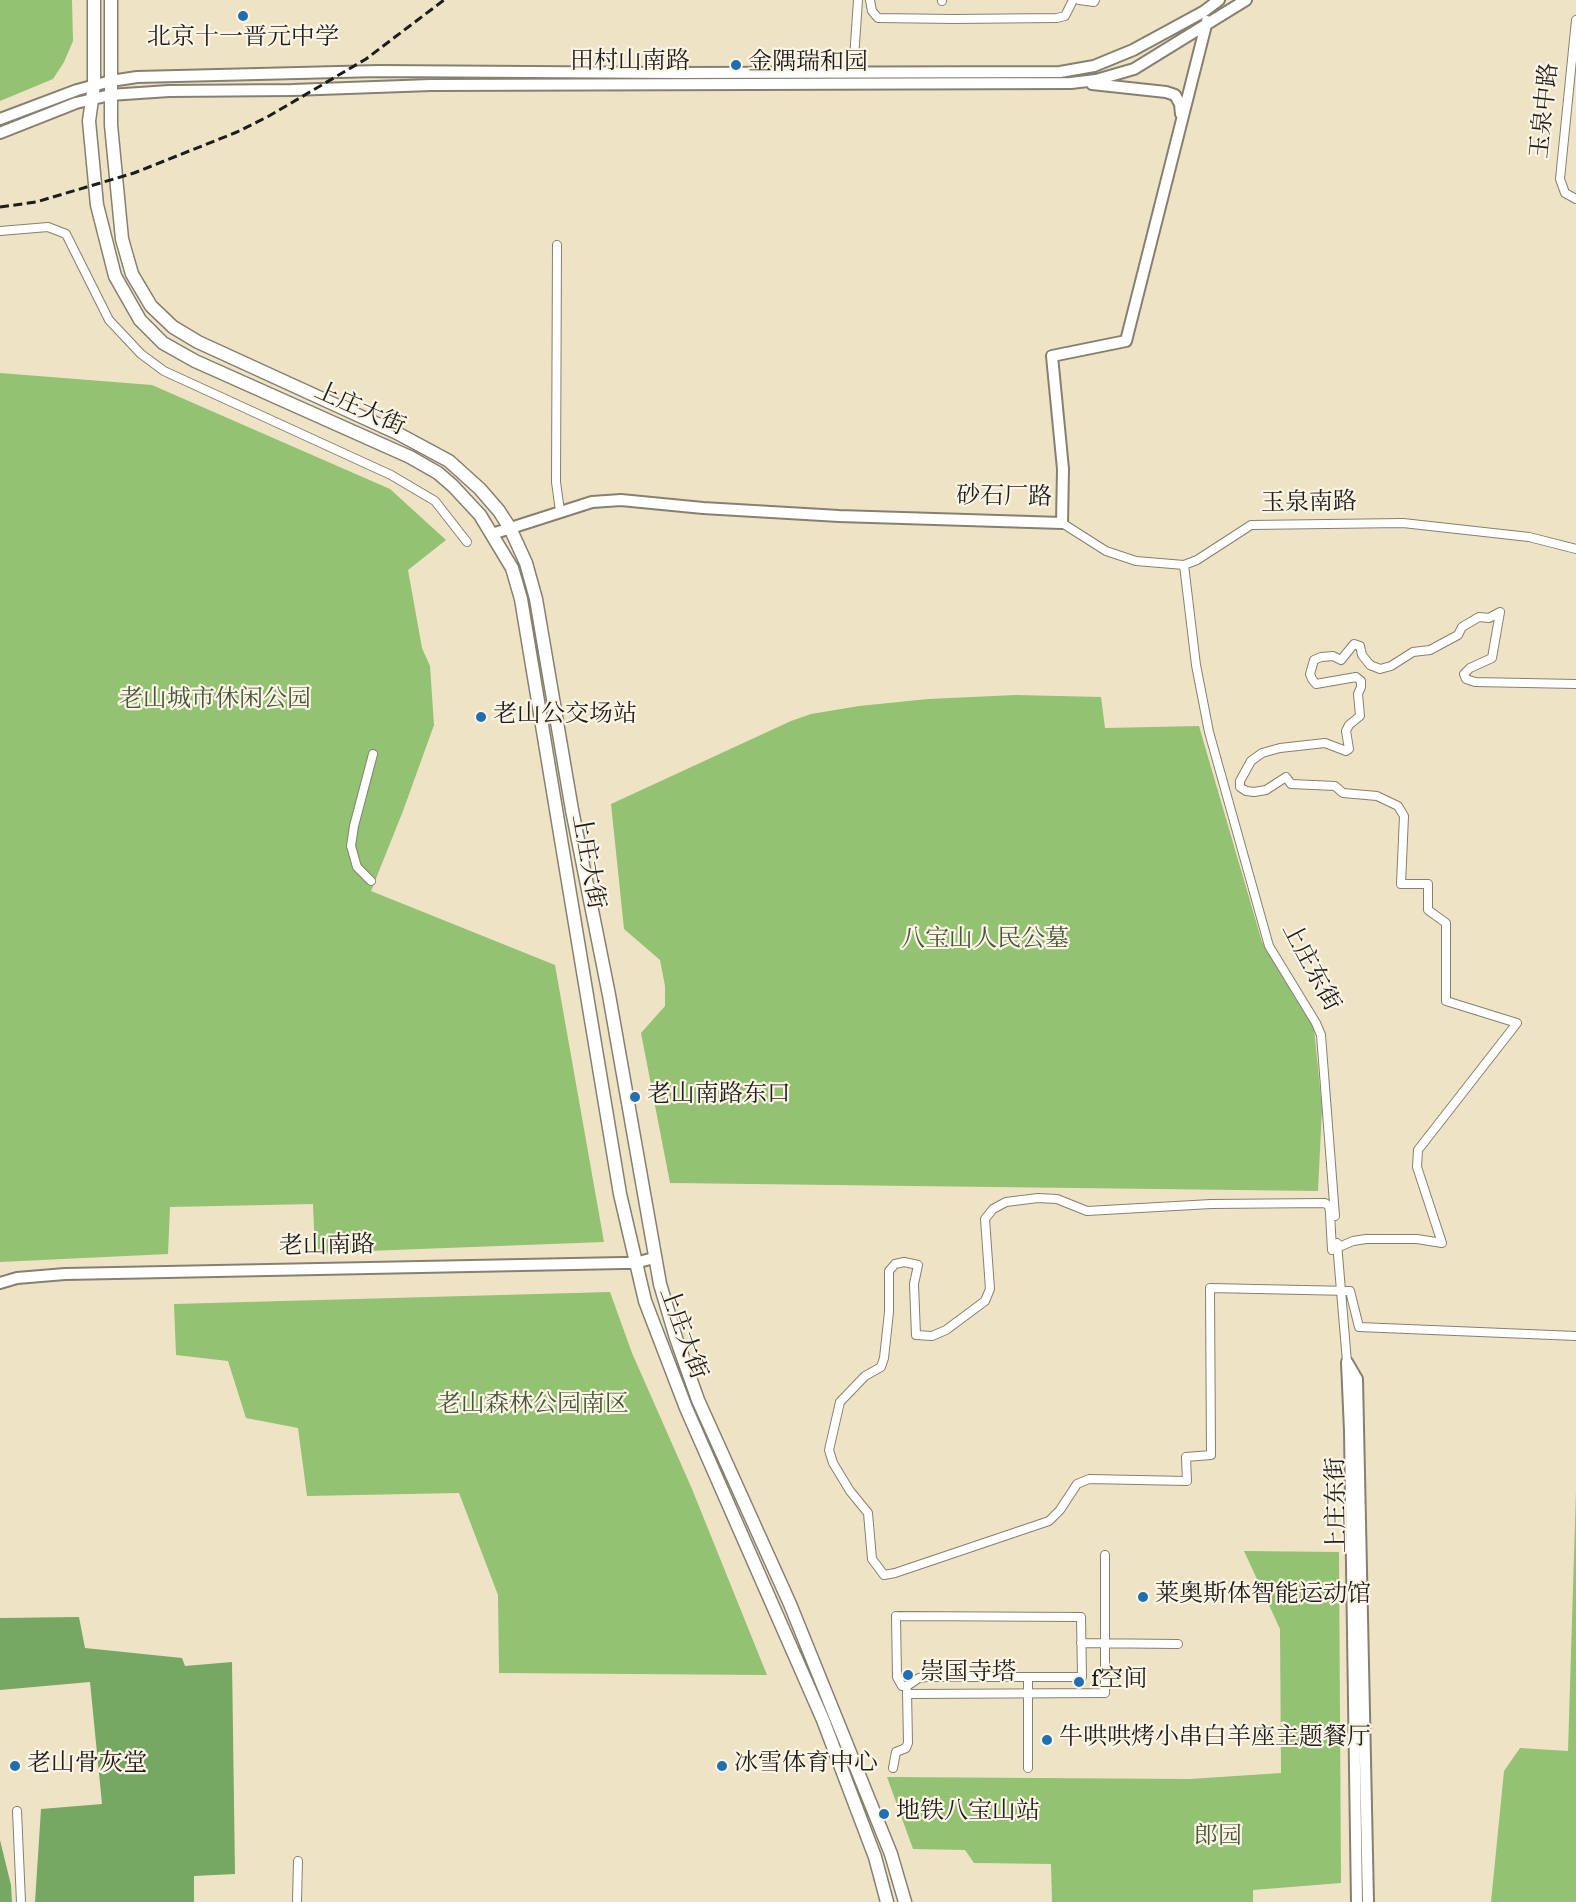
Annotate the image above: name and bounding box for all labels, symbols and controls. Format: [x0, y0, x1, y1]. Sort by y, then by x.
marker: 北京十一晋元中学 [236, 9, 250, 23]
place label: 北京十一晋元中学 [147, 26, 339, 54]
street label: 田村山南路 [570, 50, 690, 78]
place label: 金隅瑞和园 [748, 51, 868, 79]
marker: 金隅瑞和园 [729, 58, 743, 72]
street label: 玉泉中路 [1528, 62, 1566, 160]
street label: 上庄大街 [309, 378, 409, 444]
street label: 砂石厂路 [956, 484, 1052, 514]
street label: 玉泉南路 [1261, 490, 1357, 520]
park label: 老山城市休闲公园 [119, 688, 311, 716]
place label: 老山公交场站 [493, 703, 637, 731]
marker: 老山公交场站 [474, 710, 488, 724]
street label: 上庄大街 [563, 812, 609, 912]
street label: 上庄东街 [1274, 919, 1344, 1017]
park label: 八宝山人民公墓 [901, 928, 1069, 956]
place label: 老山南路东口 [647, 1083, 791, 1111]
marker: 老山南路东口 [628, 1090, 642, 1104]
street label: 老山南路 [279, 1233, 375, 1263]
street label: 上庄大街 [651, 1284, 711, 1384]
park label: 老山森林公园南区 [437, 1393, 629, 1421]
street label: 上庄东街 [1324, 1457, 1354, 1553]
place label: 莱奥斯体智能运动馆 [1155, 1583, 1371, 1611]
marker: 莱奥斯体智能运动馆 [1136, 1590, 1150, 1604]
place label: 崇国寺塔 [920, 1661, 1016, 1689]
marker: 崇国寺塔 [901, 1668, 915, 1682]
place label: f空间 [1091, 1668, 1147, 1696]
marker: f空间 [1072, 1675, 1086, 1689]
place label: 牛哄哄烤小串白羊座主题餐厅 [1059, 1726, 1371, 1754]
marker: 牛哄哄烤小串白羊座主题餐厅 [1040, 1733, 1054, 1747]
place label: 老山骨灰堂 [27, 1752, 147, 1780]
place label: 冰雪体育中心 [734, 1752, 878, 1780]
marker: 老山骨灰堂 [8, 1759, 22, 1773]
marker: 冰雪体育中心 [715, 1759, 729, 1773]
place label: 地铁八宝山站 [896, 1800, 1040, 1828]
marker: 地铁八宝山站 [877, 1807, 891, 1821]
park label: 郎园 [1194, 1825, 1242, 1853]

